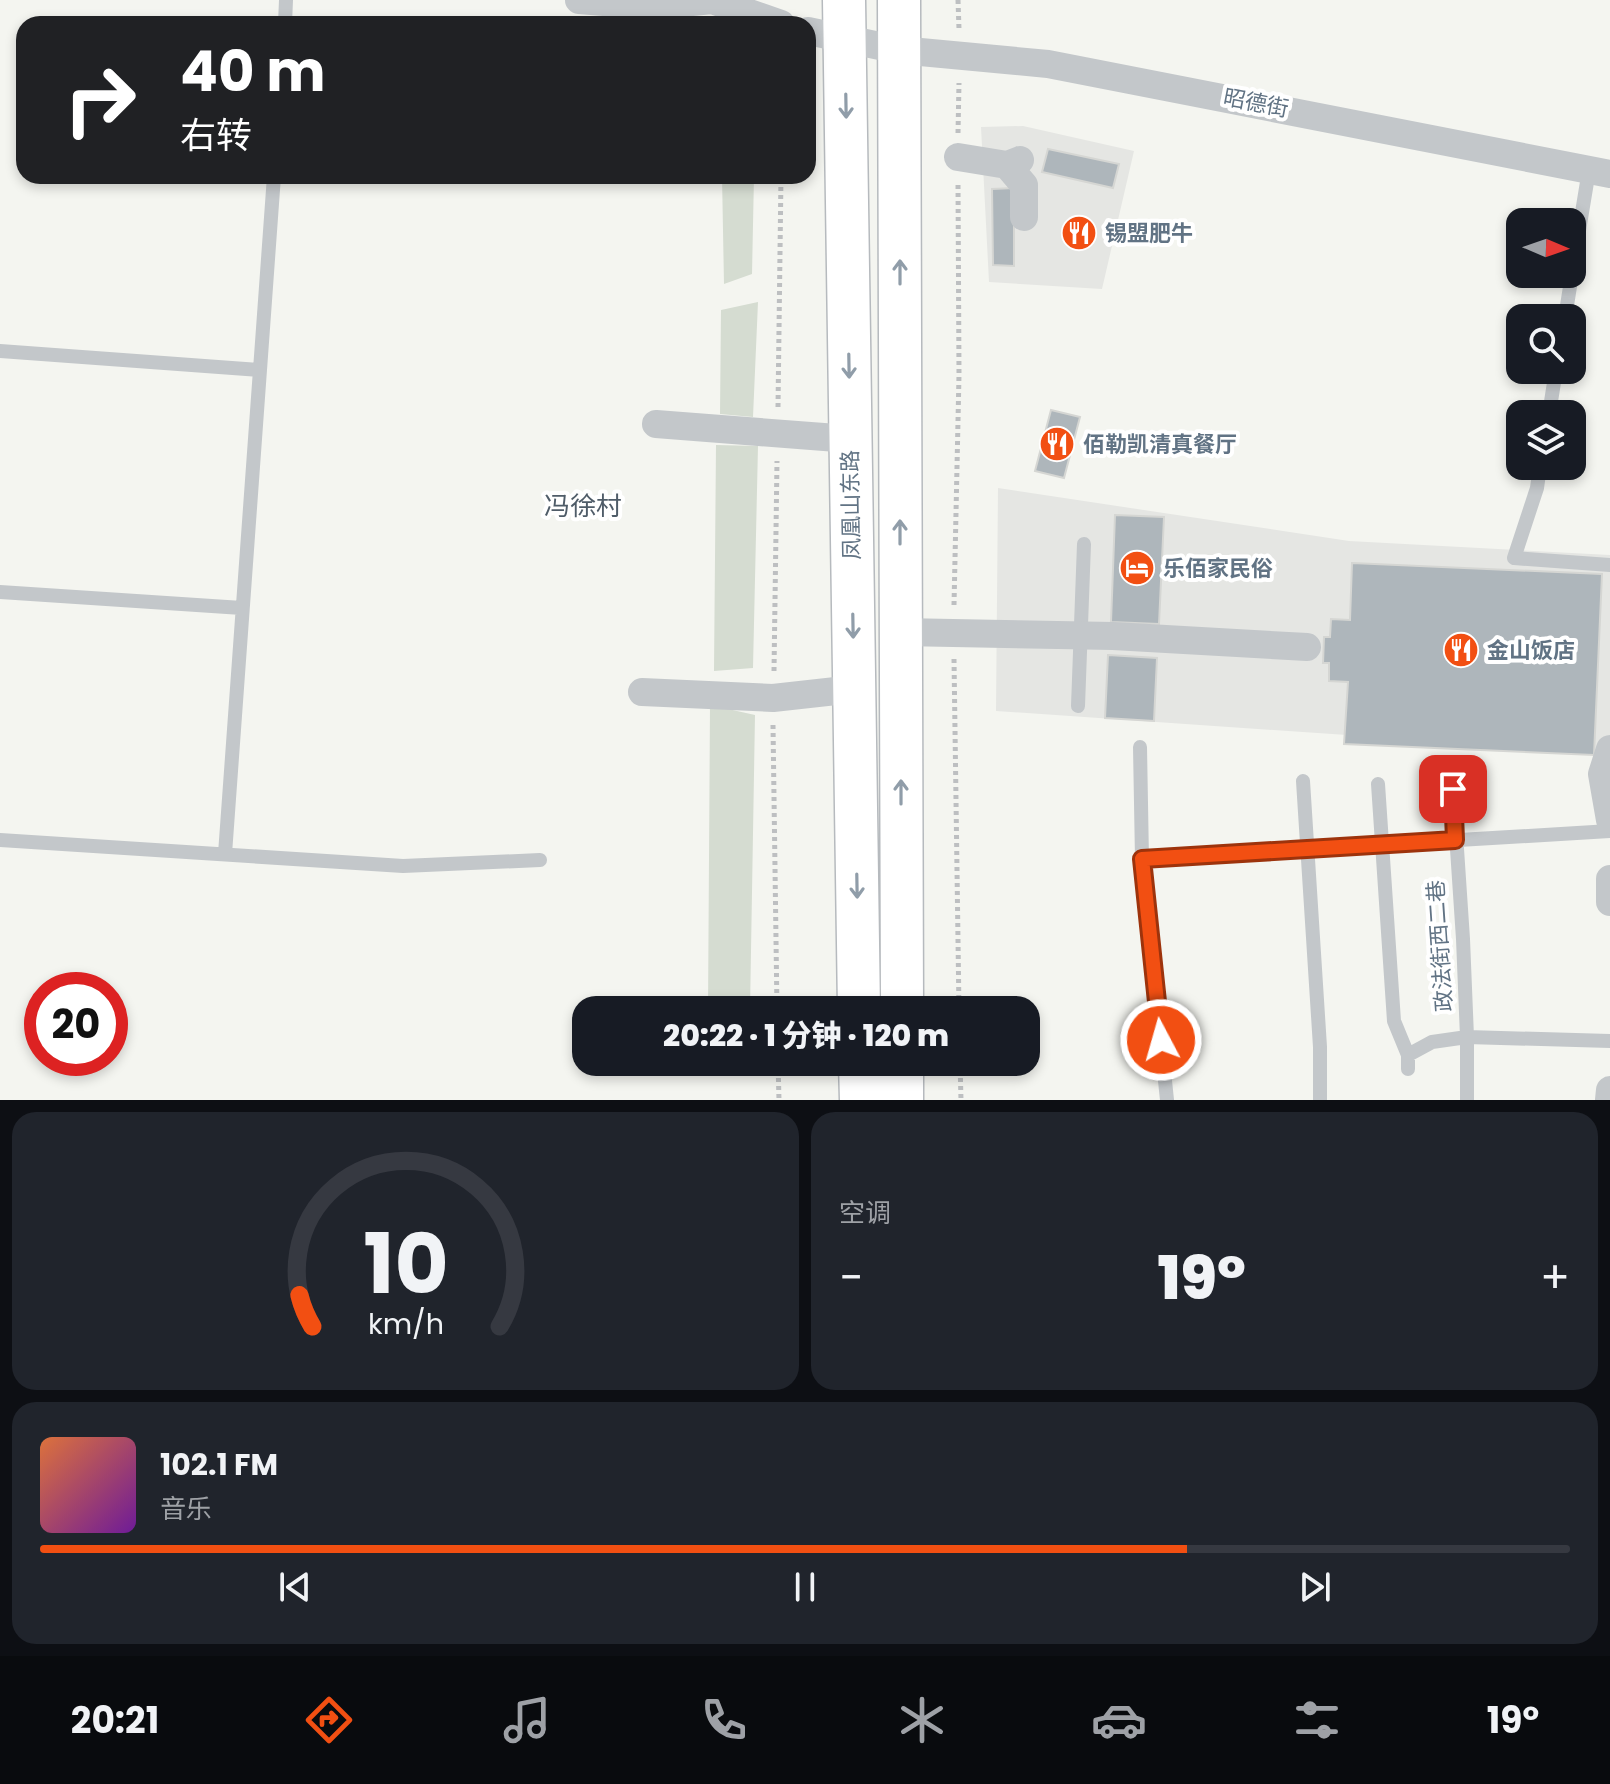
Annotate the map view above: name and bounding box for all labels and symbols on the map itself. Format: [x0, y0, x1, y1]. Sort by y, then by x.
street label: 昭德街 [1221, 81, 1291, 125]
one-way arrow [838, 92, 853, 119]
north arrow [1506, 208, 1586, 288]
restaurant icon: 锡盟肥牛 [1060, 214, 1098, 252]
place label: 锡盟肥牛 [1105, 218, 1193, 249]
one-way arrow [892, 259, 908, 286]
one-way arrow [842, 352, 857, 379]
restaurant icon: 佰勒凯清真餐厅 [1038, 425, 1076, 463]
place label: 佰勒凯清真餐厅 [1083, 429, 1237, 460]
street label: 凤凰山东路 [835, 450, 867, 560]
district label: 冯徐村 [544, 488, 622, 524]
one-way arrow [892, 519, 908, 546]
hotel icon: 乐佰家民俗 [1118, 549, 1156, 587]
place label: 乐佰家民俗 [1163, 553, 1273, 584]
one-way arrow [846, 612, 861, 639]
restaurant icon: 金山饭店 [1442, 631, 1480, 669]
place label: 金山饭店 [1487, 635, 1575, 666]
pin [1419, 755, 1487, 823]
one-way arrow [893, 779, 909, 806]
one-way arrow [850, 872, 865, 899]
street label: 政法街西二巷 [1420, 879, 1460, 1013]
speed limit sign: 20 [24, 972, 128, 1076]
position arrow [1119, 998, 1203, 1082]

